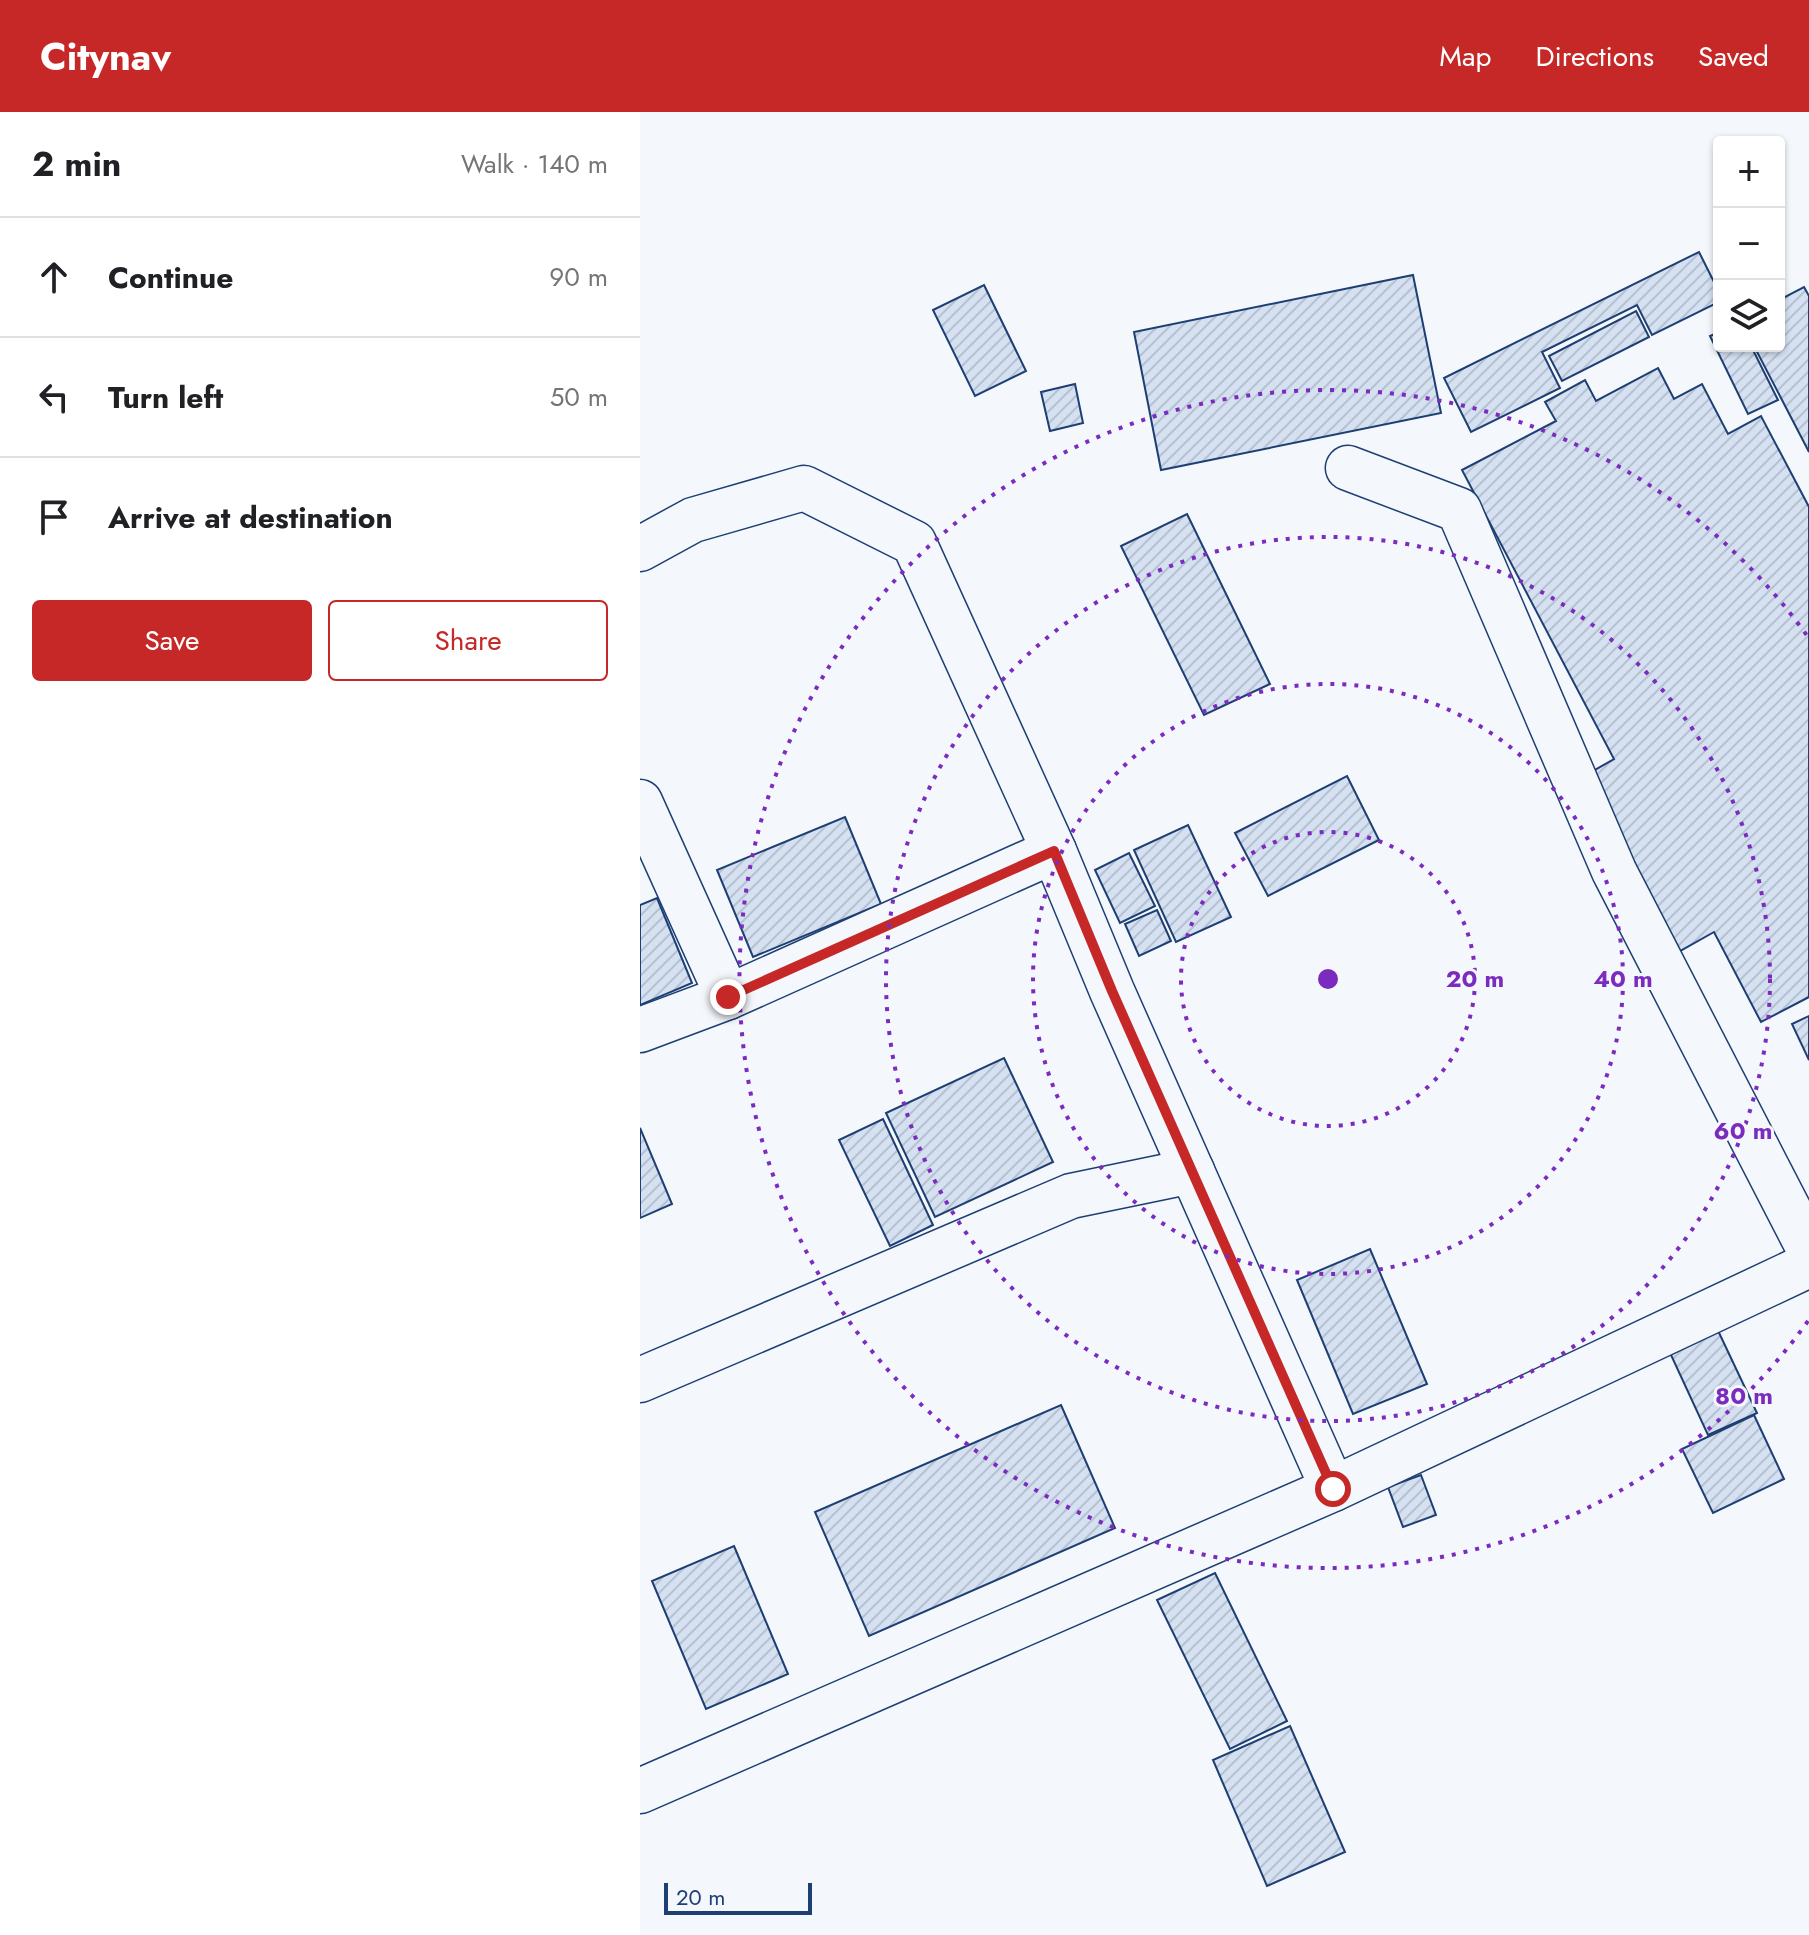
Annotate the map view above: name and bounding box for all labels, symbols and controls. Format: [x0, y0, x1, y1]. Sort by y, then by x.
text: Citynav [40, 29, 171, 84]
text: Map [1439, 36, 1491, 77]
text: Directions [1535, 36, 1654, 77]
text: Saved [1698, 36, 1769, 77]
map controls [1713, 136, 1785, 352]
button: + [1713, 136, 1785, 208]
text: 2 min [32, 140, 121, 189]
text: Walk · 140 m [461, 145, 608, 183]
button: − [1713, 208, 1785, 280]
icon: ahead [32, 255, 76, 299]
text: Continue [108, 256, 234, 299]
text: 90 m [549, 258, 608, 296]
button: layers [1713, 280, 1785, 352]
icon: left [32, 375, 76, 419]
text: Turn left [108, 376, 223, 419]
text: 50 m [550, 378, 608, 416]
icon: arrive [32, 495, 76, 539]
text: Arrive at destination [108, 496, 393, 539]
button: Save [32, 600, 312, 681]
button: Share [328, 600, 608, 681]
text: 20 m [1446, 961, 1504, 996]
text: 40 m [1593, 961, 1653, 996]
centre of rings [1314, 965, 1342, 993]
route end [710, 979, 746, 1015]
text: 60 m [1714, 1113, 1772, 1148]
text: 80 m [1715, 1378, 1773, 1413]
route start [1315, 1471, 1351, 1507]
scale bar [664, 1879, 812, 1915]
text: 20 m [676, 1881, 725, 1913]

